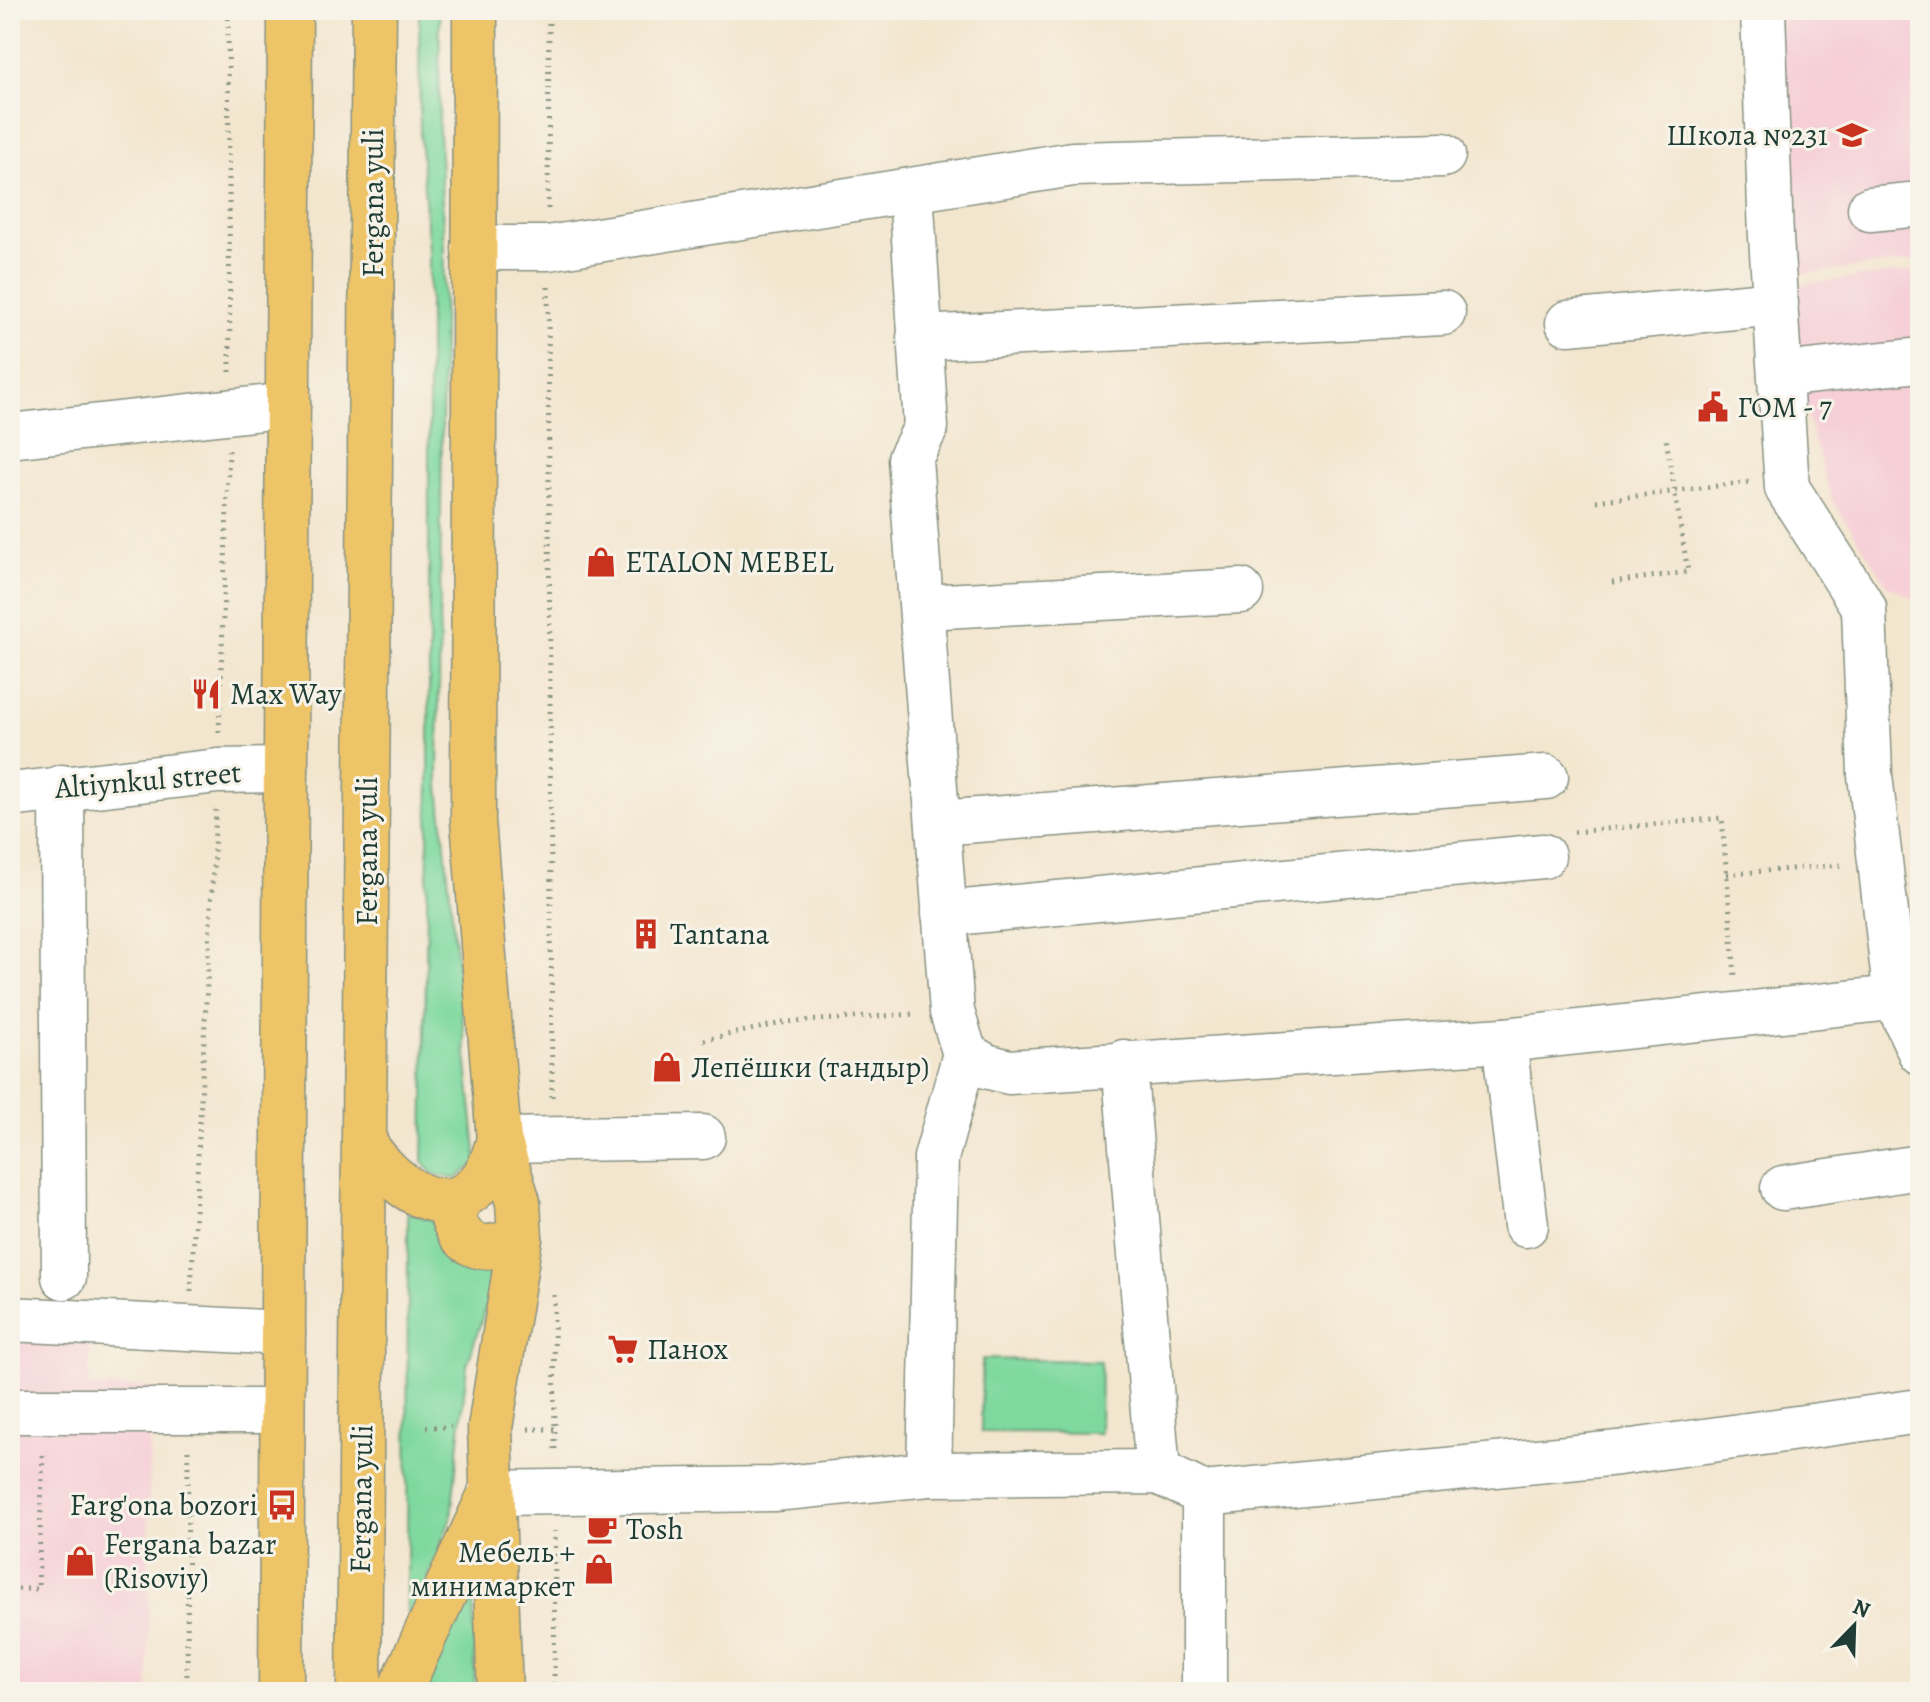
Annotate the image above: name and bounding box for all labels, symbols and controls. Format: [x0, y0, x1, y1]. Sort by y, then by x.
place label: Школа №231 [1666, 115, 1828, 155]
school or university icon: Школа №231 [1835, 118, 1869, 152]
street label: Fergana yuli [353, 128, 393, 278]
place label: ГОМ - 7 [1737, 387, 1832, 427]
public building icon: ГОМ - 7 [1696, 390, 1730, 424]
place label: ETALON MEBEL [625, 542, 834, 582]
shop icon: ETALON MEBEL [584, 545, 618, 579]
place label: Max Way [230, 674, 342, 714]
restaurant icon: Max Way [189, 677, 223, 711]
street label: Altiynkul street [52, 752, 243, 808]
street label: Fergana yuli [347, 776, 387, 926]
place label: Tantana [670, 914, 770, 954]
building icon: Tantana [629, 917, 663, 951]
place label: Лепёшки (тандыр) [691, 1047, 930, 1087]
shop icon: Лепёшки (тандыр) [650, 1050, 684, 1084]
place label: Панох [647, 1329, 729, 1369]
supermarket icon: Панох [606, 1332, 640, 1366]
street label: Fergana yuli [340, 1424, 382, 1574]
place label: Farg'ona bozori [69, 1485, 258, 1525]
bus stop icon: Farg'ona bozori [265, 1488, 299, 1522]
place label: Tosh [626, 1509, 684, 1549]
cafe icon: Tosh [585, 1512, 619, 1546]
place label: Fergana bazar (Risoviy) [104, 1524, 276, 1598]
place label: Мебель + минимаркет [411, 1532, 575, 1606]
shop icon: Fergana bazar (Risoviy) [63, 1544, 97, 1578]
shop icon: Мебель + минимаркет [582, 1552, 616, 1586]
north arrow [1814, 1586, 1894, 1666]
text: N [1848, 1592, 1875, 1625]

